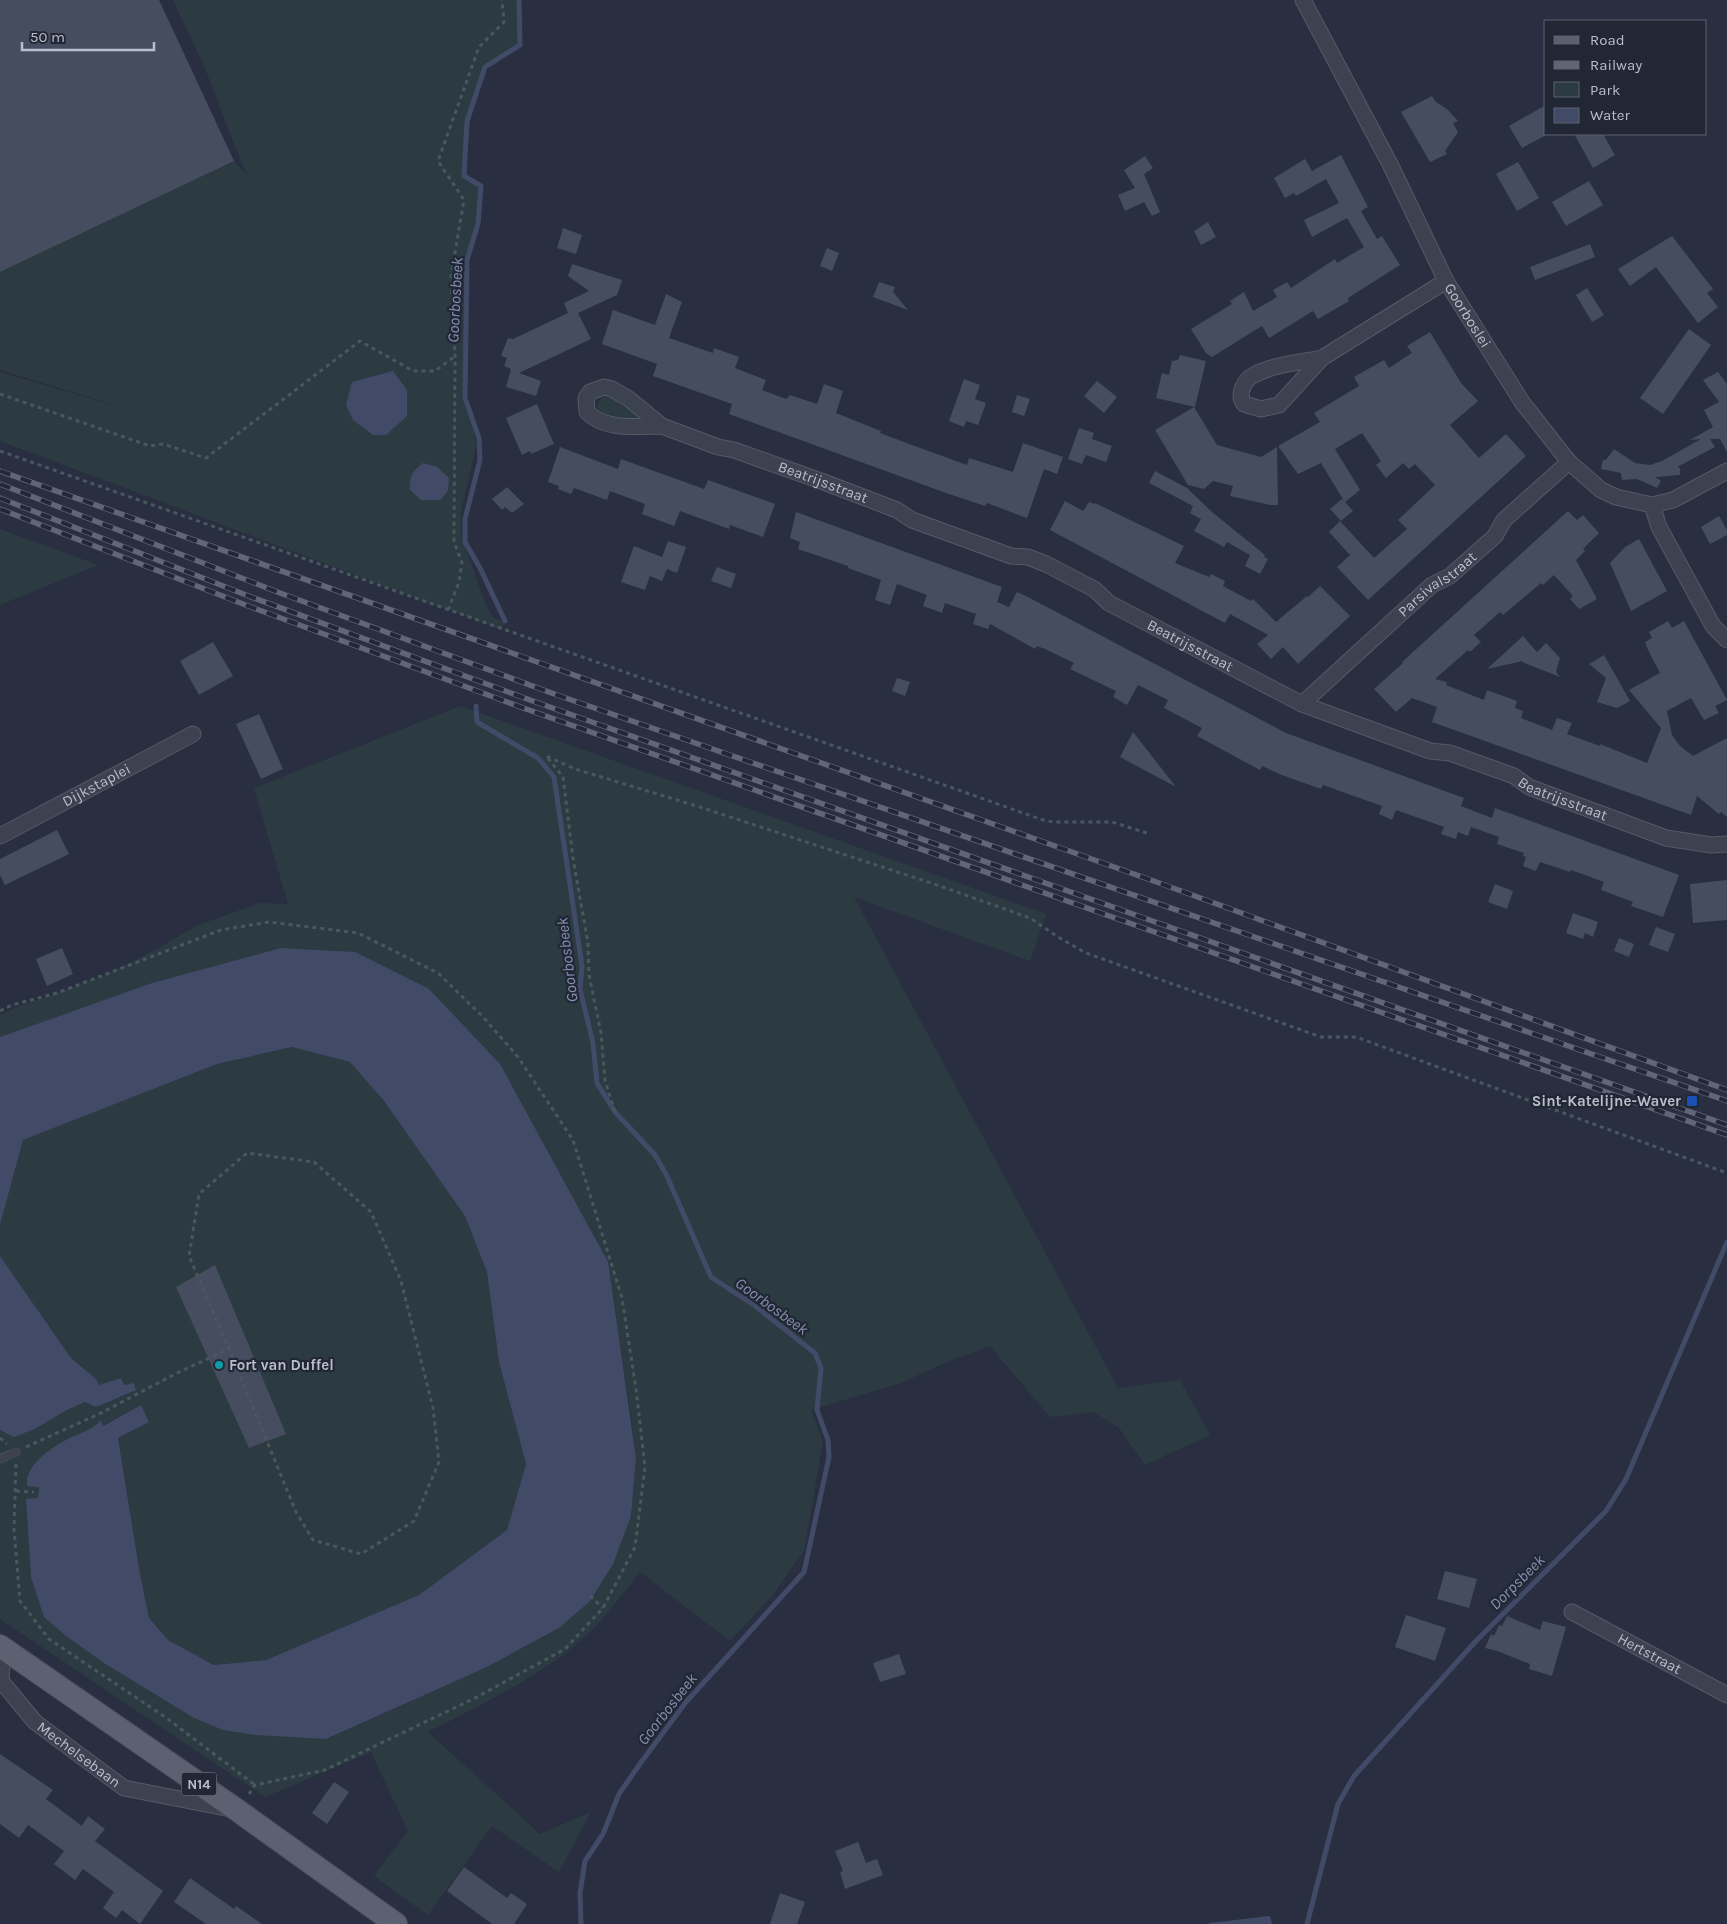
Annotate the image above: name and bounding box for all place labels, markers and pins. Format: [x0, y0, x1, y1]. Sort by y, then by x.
place label: Sint-Katelijne-Waver [1532, 1092, 1681, 1110]
marker: Sint-Katelijne-Waver [1685, 1094, 1699, 1108]
place label: Fort van Duffel [229, 1356, 334, 1374]
marker: Fort van Duffel [213, 1359, 225, 1371]

